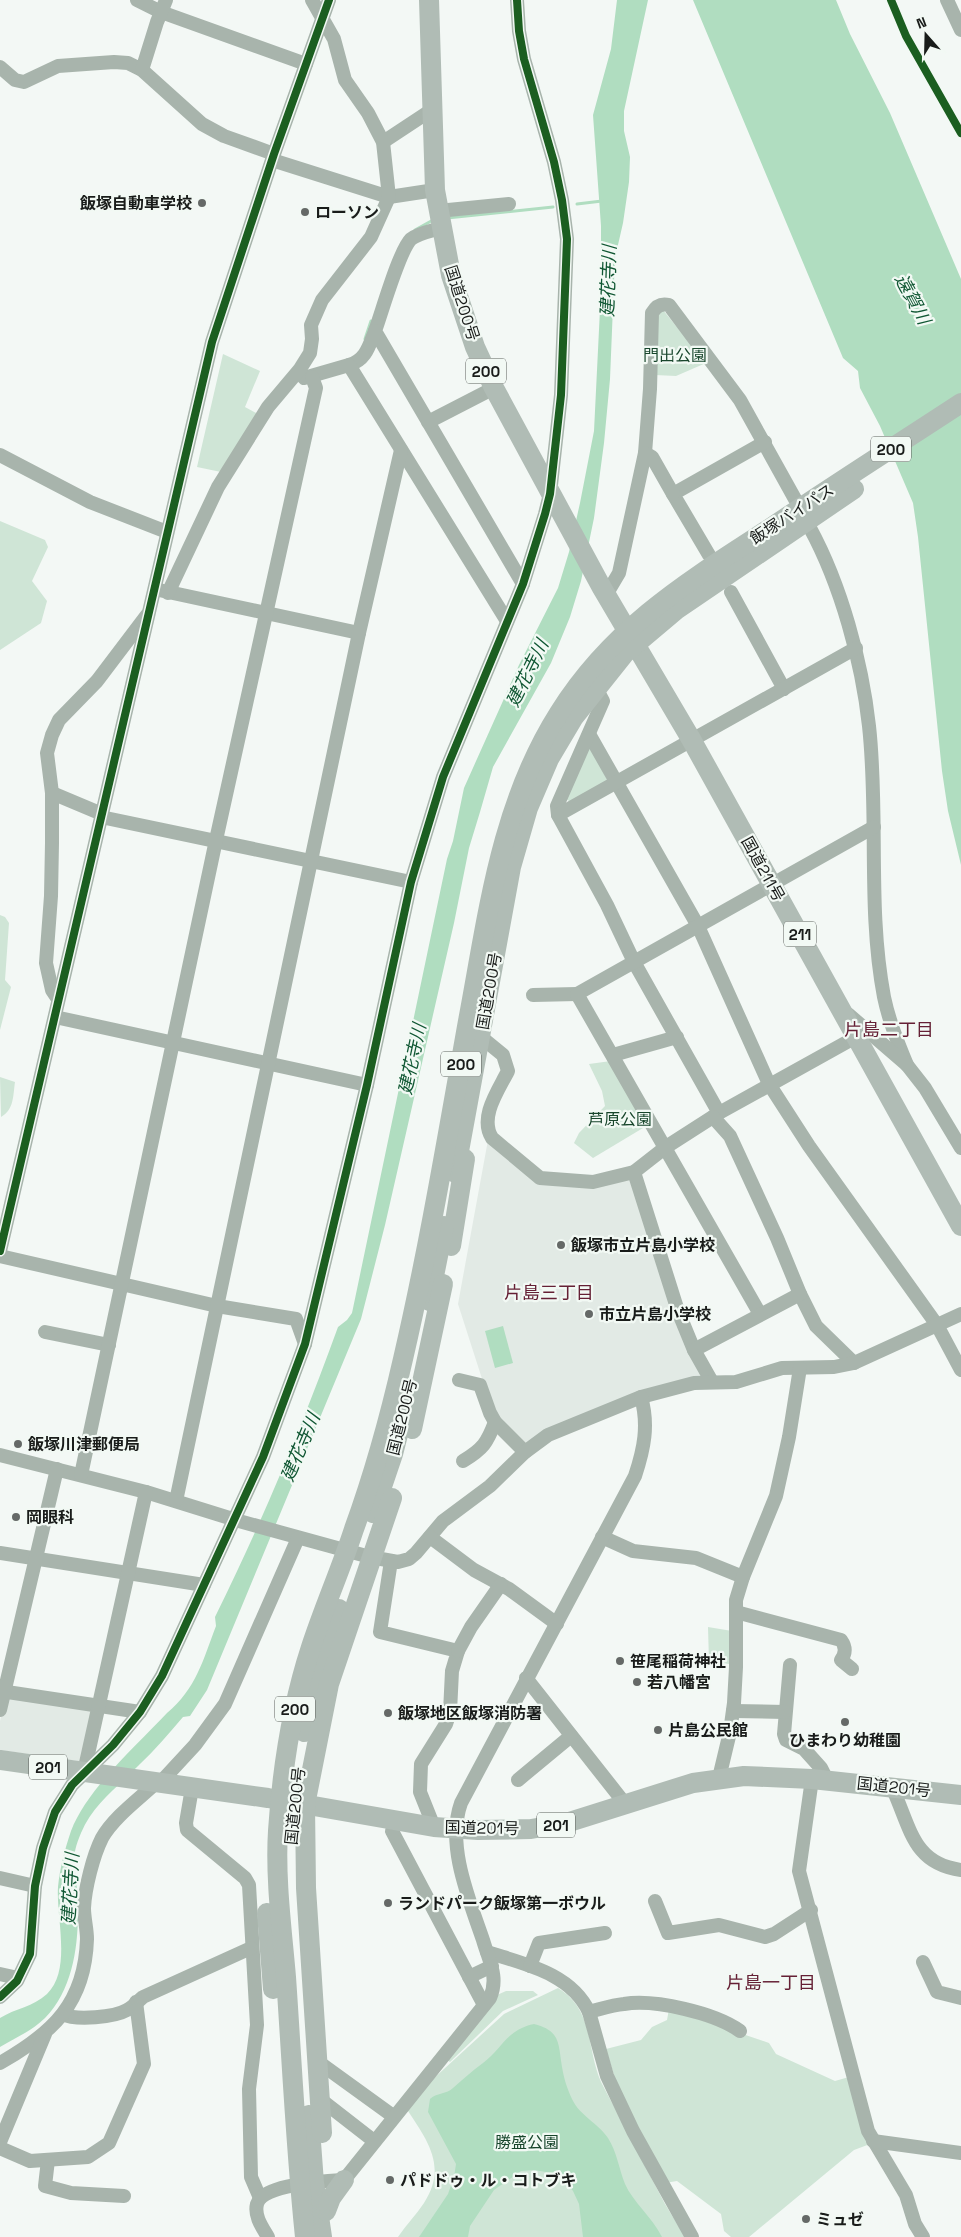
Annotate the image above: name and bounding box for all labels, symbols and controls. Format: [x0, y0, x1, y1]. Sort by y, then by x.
north arrow [901, 10, 951, 60]
text: N [914, 13, 929, 33]
place label: 飯塚自動車学校 [79, 193, 192, 214]
marker: 飯塚自動車学校 [196, 197, 208, 209]
place label: ローソン [315, 202, 379, 223]
marker: ローソン [299, 206, 311, 218]
water label: 建花寺川 [595, 243, 621, 317]
street label: 国道200号 [440, 263, 484, 343]
water label: 遠賀川 [890, 270, 937, 330]
park label: 門出公園 [643, 345, 707, 366]
road number: 200 [466, 358, 506, 384]
road number: 200 [871, 436, 911, 462]
street label: 飯塚バイパス [746, 479, 838, 549]
water label: 建花寺川 [501, 634, 554, 710]
street label: 国道211号 [737, 833, 789, 905]
road number: 211 [784, 922, 816, 946]
street label: 国道200号 [472, 951, 506, 1031]
district label: 片島二丁目 [844, 1018, 934, 1041]
water label: 建花寺川 [393, 1019, 431, 1097]
road number: 200 [441, 1052, 481, 1076]
park label: 芦原公園 [588, 1109, 652, 1130]
place label: 飯塚市立片島小学校 [570, 1235, 715, 1256]
marker: 飯塚市立片島小学校 [555, 1239, 567, 1251]
district label: 片島三丁目 [504, 1281, 594, 1304]
place label: 市立片島小学校 [599, 1304, 711, 1325]
marker: 市立片島小学校 [583, 1308, 595, 1320]
street label: 国道200号 [382, 1377, 422, 1457]
water label: 建花寺川 [275, 1408, 325, 1485]
place label: 飯塚川津郵便局 [27, 1434, 140, 1455]
marker: 飯塚川津郵便局 [12, 1438, 24, 1450]
place label: 岡眼科 [26, 1507, 74, 1528]
marker: 岡眼科 [10, 1511, 22, 1523]
place label: 笹尾稲荷神社 [630, 1651, 726, 1672]
marker: 笹尾稲荷神社 [614, 1655, 626, 1667]
place label: 若八幡宮 [647, 1672, 711, 1693]
marker: 若八幡宮 [631, 1676, 643, 1688]
road number: 200 [275, 1696, 315, 1722]
place label: 飯塚地区飯塚消防署 [397, 1703, 542, 1724]
marker: 飯塚地区飯塚消防署 [382, 1707, 394, 1719]
marker: ひまわり幼稚園 [839, 1716, 851, 1728]
place label: 片島公民館 [668, 1720, 748, 1741]
marker: 片島公民館 [652, 1724, 664, 1736]
place label: ひまわり幼稚園 [789, 1730, 901, 1751]
road number: 201 [29, 1754, 67, 1780]
street label: 国道200号 [280, 1766, 310, 1846]
street label: 国道201号 [856, 1773, 932, 1801]
road number: 201 [537, 1812, 575, 1838]
street label: 国道201号 [445, 1817, 519, 1839]
water label: 建花寺川 [57, 1850, 83, 1926]
place label: ランドパーク飯塚第一ボウル [398, 1893, 606, 1914]
marker: ランドパーク飯塚第一ボウル [382, 1897, 394, 1909]
district label: 片島一丁目 [726, 1971, 816, 1994]
park label: 勝盛公園 [495, 2132, 559, 2153]
place label: パドドゥ・ル・コトブキ [400, 2170, 576, 2191]
marker: パドドゥ・ル・コトブキ [384, 2174, 396, 2186]
place label: ミュゼ [816, 2209, 864, 2230]
marker: ミュゼ [800, 2213, 812, 2225]

